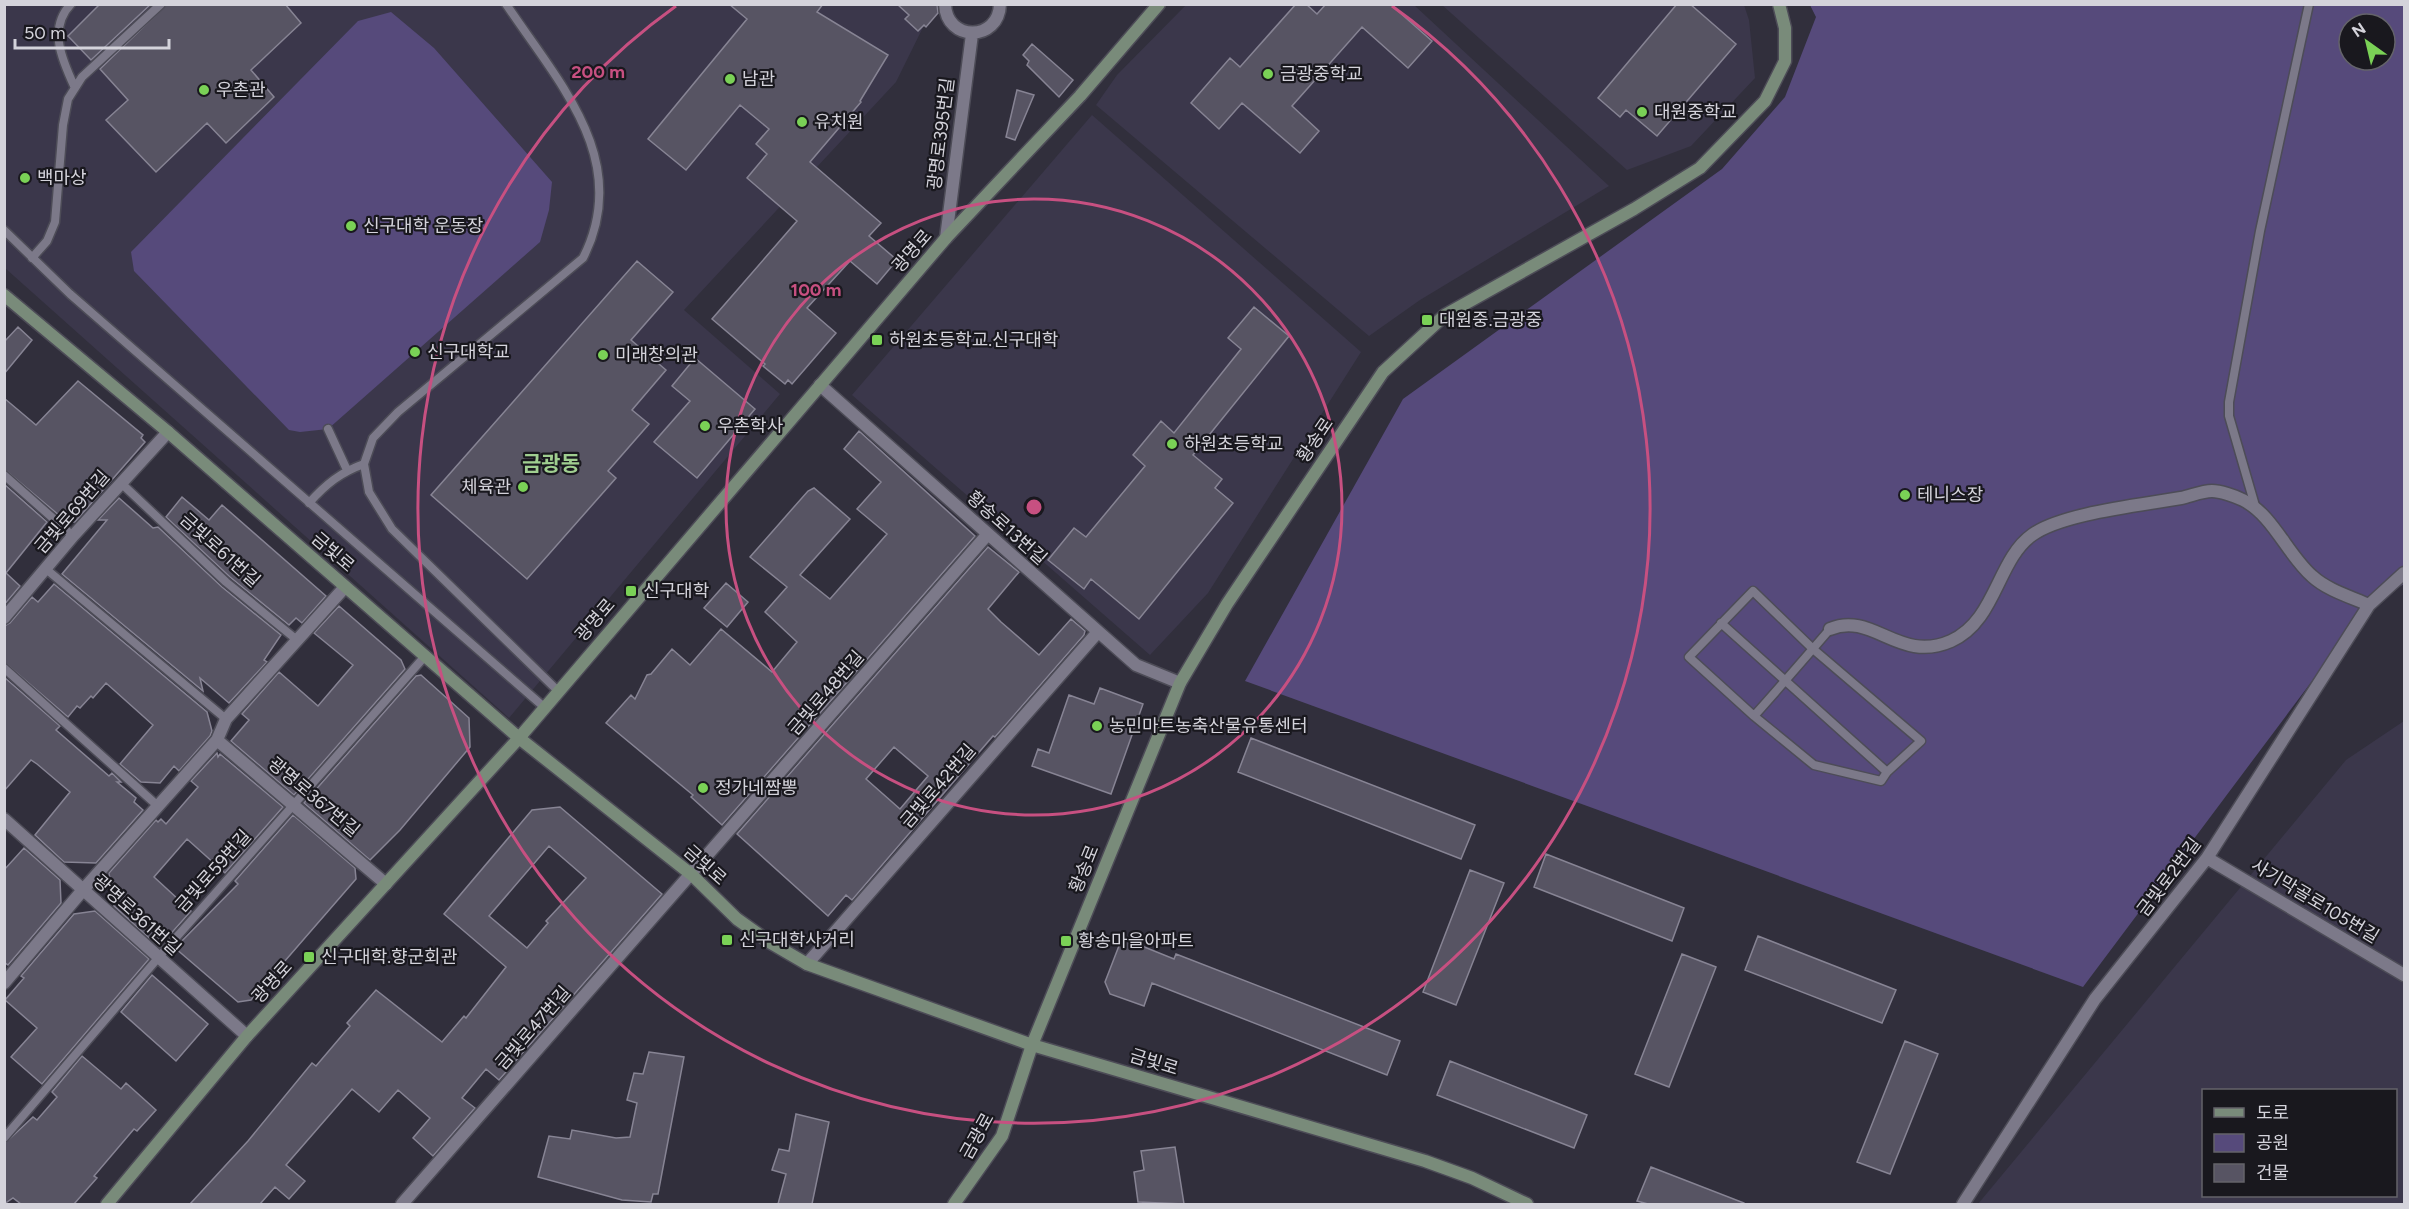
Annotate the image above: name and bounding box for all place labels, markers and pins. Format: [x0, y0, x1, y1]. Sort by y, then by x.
place label: 금광중학교 [1280, 63, 1363, 85]
marker: 금광중학교 [1261, 67, 1275, 81]
place label: 남관 [742, 68, 776, 90]
marker: 남관 [723, 72, 737, 86]
place label: 우촌관 [216, 79, 266, 101]
marker: 우촌관 [197, 83, 211, 97]
place label: 대원중학교 [1654, 101, 1737, 123]
marker: 대원중학교 [1635, 105, 1649, 119]
place label: 유치원 [814, 111, 864, 133]
marker: 유치원 [795, 115, 809, 129]
place label: 백마상 [37, 167, 87, 189]
marker: 백마상 [18, 171, 32, 185]
place label: 신구대학 운동장 [363, 215, 483, 237]
marker: 신구대학 운동장 [344, 219, 358, 233]
place label: 대원중.금광중 [1439, 309, 1542, 331]
marker: 대원중.금광중 [1420, 313, 1434, 327]
place label: 하원초등학교.신구대학 [889, 329, 1058, 351]
marker: 하원초등학교.신구대학 [870, 333, 884, 347]
place label: 신구대학교 [427, 341, 510, 363]
place label: 미래창의관 [615, 344, 698, 366]
marker: 신구대학교 [408, 345, 422, 359]
marker: 미래창의관 [596, 348, 610, 362]
place label: 우촌학사 [717, 415, 784, 437]
marker: 우촌학사 [698, 419, 712, 433]
place label: 하원초등학교 [1184, 433, 1283, 455]
marker: 하원초등학교 [1165, 437, 1179, 451]
place label: 체육관 [461, 476, 511, 498]
marker: 체육관 [516, 480, 530, 494]
place label: 테니스장 [1917, 484, 1983, 506]
marker: 테니스장 [1898, 488, 1912, 502]
centre of rings [1024, 497, 1044, 517]
place label: 신구대학 [643, 580, 709, 602]
marker: 신구대학 [624, 584, 638, 598]
place label: 농민마트농축산물유통센터 [1109, 715, 1308, 737]
marker: 농민마트농축산물유통센터 [1090, 719, 1104, 733]
place label: 정가네짬뽕 [715, 777, 798, 799]
marker: 정가네짬뽕 [696, 781, 710, 795]
place label: 신구대학사거리 [739, 929, 855, 951]
place label: 황송마을아파트 [1078, 930, 1194, 952]
marker: 신구대학사거리 [720, 933, 734, 947]
marker: 황송마을아파트 [1059, 934, 1073, 948]
place label: 신구대학.향군회관 [321, 946, 458, 968]
marker: 신구대학.향군회관 [302, 950, 316, 964]

